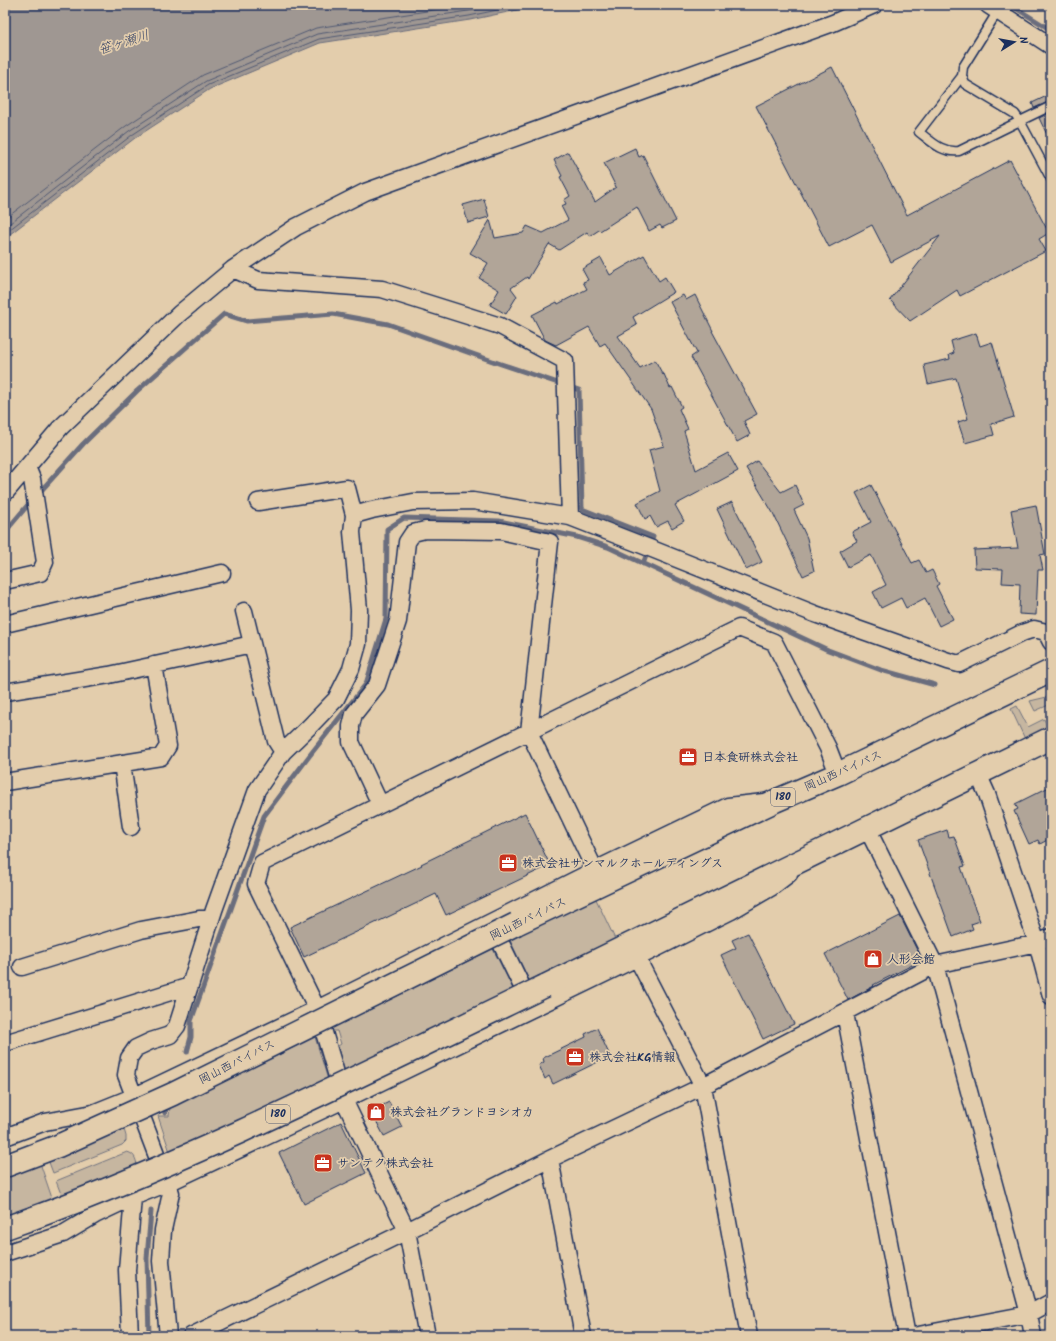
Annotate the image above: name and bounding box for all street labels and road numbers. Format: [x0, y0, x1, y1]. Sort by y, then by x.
street label: 岡山西バイパス [801, 745, 885, 797]
road number: 180 [771, 788, 795, 806]
street label: 岡山西バイパス [486, 892, 570, 946]
street label: 岡山西バイパス [195, 1035, 279, 1089]
road number: 180 [266, 1105, 290, 1123]

